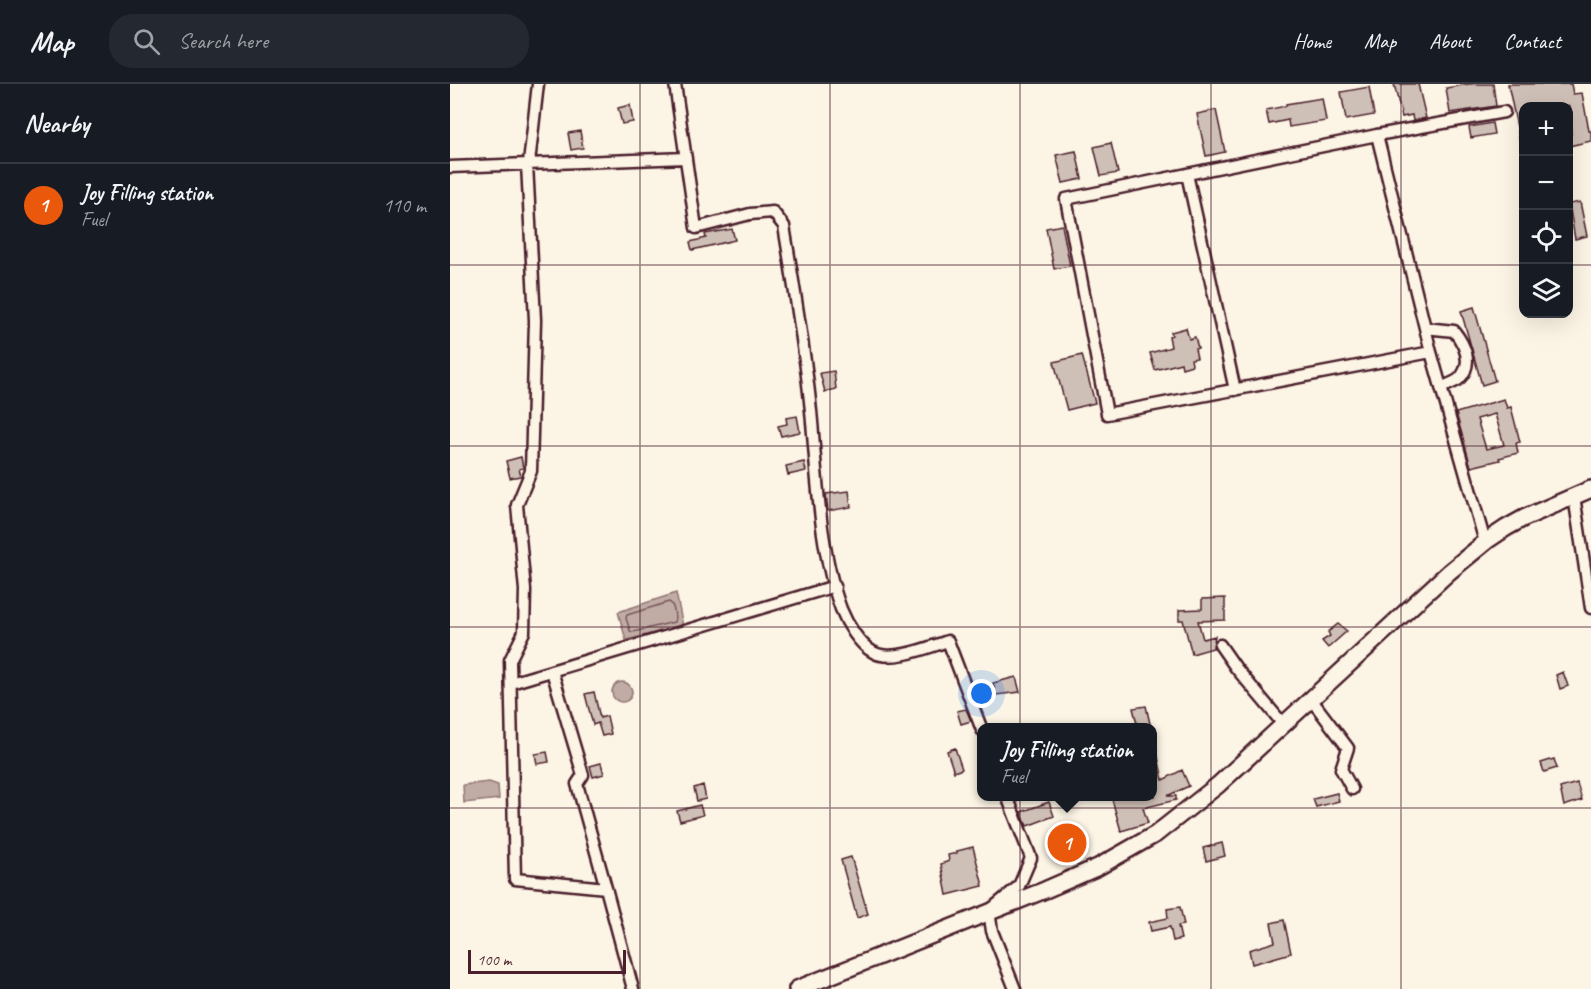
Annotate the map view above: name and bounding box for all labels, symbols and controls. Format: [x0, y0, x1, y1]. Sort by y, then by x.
search box [109, 14, 529, 68]
text: Map [30, 24, 73, 59]
icon: search [130, 25, 163, 58]
text: Search here [178, 27, 268, 55]
text: Home [1293, 28, 1331, 54]
text: Map [1364, 28, 1396, 54]
text: About [1429, 28, 1471, 54]
text: Contact [1504, 28, 1561, 54]
map controls [1519, 102, 1573, 318]
button: + [1519, 102, 1573, 156]
text: Nearby [24, 107, 89, 140]
button: − [1519, 156, 1573, 210]
text: Joy Filling station [81, 179, 213, 207]
text: 1 [39, 193, 48, 218]
text: 110 m [383, 193, 426, 218]
text: Fuel [81, 207, 107, 232]
button: locate [1519, 210, 1573, 264]
button: layers [1519, 264, 1573, 318]
your location [967, 679, 996, 708]
popup [977, 723, 1157, 801]
text: Joy Filling station [1001, 736, 1133, 764]
text: Fuel [1001, 764, 1027, 789]
pin: 1 [1048, 820, 1086, 866]
scale bar [468, 947, 626, 974]
text: 100 m [477, 950, 511, 970]

